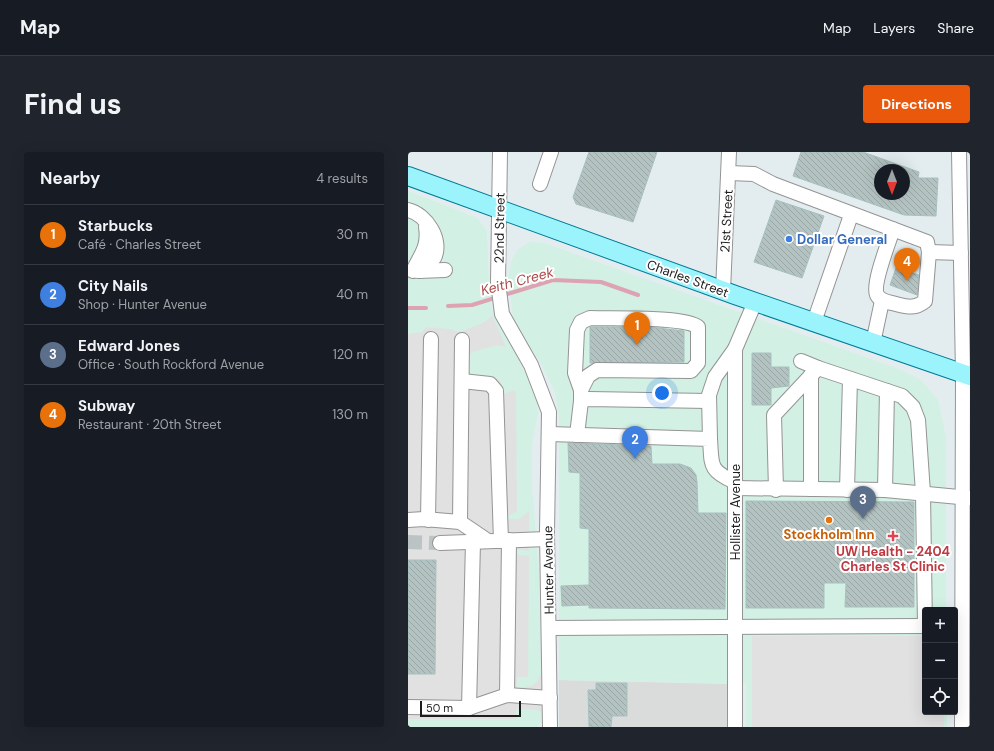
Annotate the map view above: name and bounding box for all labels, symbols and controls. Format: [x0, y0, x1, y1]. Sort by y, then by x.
text: Map [20, 15, 60, 40]
text: Map [823, 19, 851, 37]
text: Layers [873, 19, 915, 37]
text: Share [937, 19, 974, 37]
button: Directions [863, 85, 970, 123]
text: Find us [24, 86, 122, 123]
north arrow [874, 164, 910, 200]
text: Nearby [40, 167, 100, 189]
text: 4 results [316, 170, 368, 187]
street label: 21st Street [716, 189, 737, 253]
street label: 22nd Street [490, 192, 509, 264]
text: Starbucks [78, 216, 153, 236]
text: 1 [51, 226, 55, 243]
text: 30 m [336, 226, 368, 243]
place label: Dollar General [797, 231, 887, 248]
marker: Dollar General [784, 234, 794, 244]
text: Café · Charles Street [78, 236, 201, 253]
pin: 4 [894, 248, 920, 281]
street label: Charles Street [645, 256, 731, 301]
water label: Keith Creek [479, 262, 556, 299]
text: City Nails [78, 276, 148, 296]
text: 2 [49, 286, 57, 303]
text: 40 m [336, 286, 368, 303]
text: Shop · Hunter Avenue [78, 296, 207, 313]
pin: 1 [624, 312, 650, 345]
text: Edward Jones [78, 336, 180, 356]
text: 3 [49, 346, 57, 363]
text: 120 m [333, 346, 368, 363]
text: Office · South Rockford Avenue [78, 356, 264, 373]
your location [652, 383, 672, 403]
text: Subway [78, 396, 135, 416]
text: 4 [49, 406, 57, 423]
text: 130 m [332, 406, 368, 423]
text: Restaurant · 20th Street [78, 416, 222, 433]
pin: 2 [622, 426, 648, 459]
street label: Hollister Avenue [727, 464, 744, 560]
pin: 3 [850, 486, 876, 519]
marker: Stockholm Inn [824, 515, 834, 525]
street label: Hunter Avenue [539, 526, 558, 614]
place label: Stockholm Inn [784, 526, 874, 543]
marker: UW Health - 2404 Charles St Clinic [887, 530, 899, 542]
place label: UW Health - 2404 Charles St Clinic [836, 543, 950, 575]
map controls [922, 607, 958, 715]
button: + [922, 607, 958, 643]
button: − [922, 643, 958, 679]
button: locate [922, 679, 958, 715]
scale bar [420, 699, 521, 718]
text: 50 m [426, 701, 453, 715]

